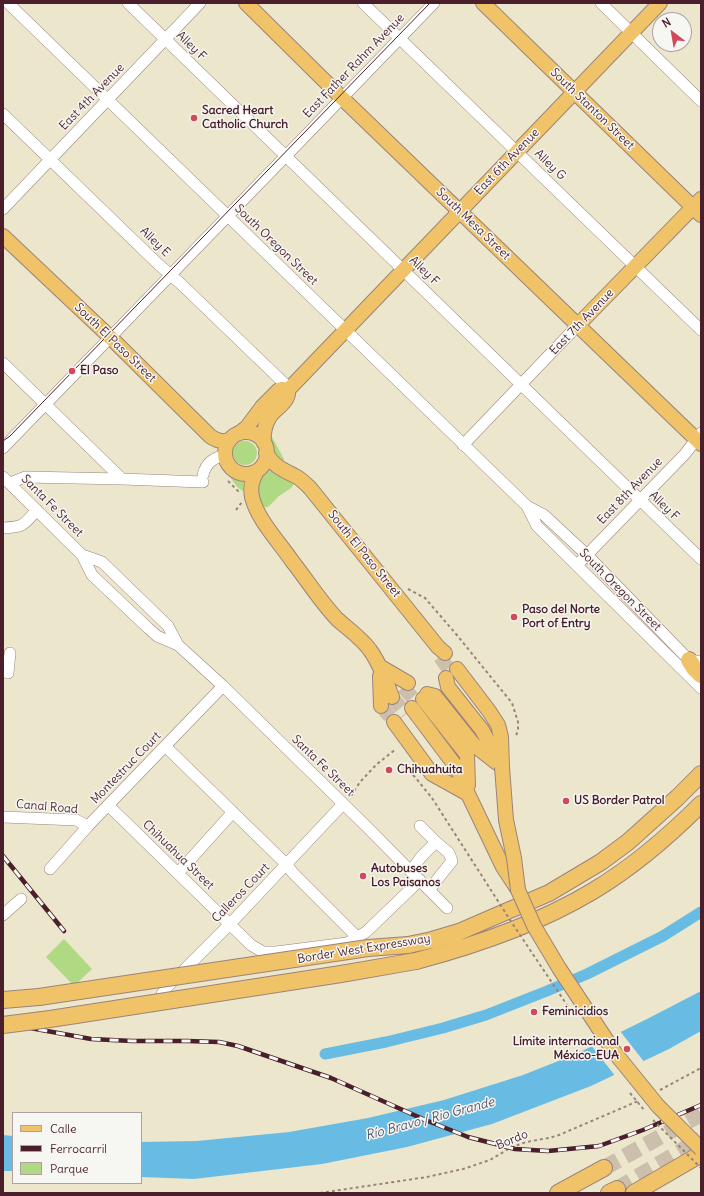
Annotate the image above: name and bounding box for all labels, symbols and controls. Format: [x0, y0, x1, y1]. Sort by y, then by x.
street label: East Father Rahm Avenue [300, 11, 408, 121]
north arrow [652, 12, 692, 52]
text: N [659, 15, 673, 31]
street label: Alley F [173, 28, 209, 64]
street label: East 4th Avenue [57, 61, 127, 133]
street label: South Stanton Street [547, 65, 637, 153]
place label: Sacred Heart Catholic Church [202, 104, 288, 132]
marker: Sacred Heart Catholic Church [189, 113, 199, 123]
street label: East 6th Avenue [472, 126, 542, 198]
street label: Alley G [531, 147, 569, 183]
street label: South Mesa Street [433, 185, 513, 263]
street label: South Oregon Street [232, 202, 320, 288]
street label: Alley E [137, 224, 173, 260]
street label: Alley F [406, 253, 442, 289]
street label: East 7th Avenue [547, 286, 617, 358]
street label: South El Paso Street [71, 300, 159, 386]
place label: El Paso [80, 364, 119, 378]
marker: El Paso [67, 366, 77, 376]
street label: East 8th Avenue [595, 455, 665, 527]
street label: Santa Fe Street [18, 472, 86, 540]
street label: Alley F [646, 488, 682, 524]
street label: South El Paso Street [325, 508, 403, 600]
street label: South Oregon Street [576, 546, 664, 634]
place label: Paso del Norte Port of Entry [522, 603, 600, 631]
marker: Paso del Norte Port of Entry [509, 612, 519, 622]
street label: Montestruc Court [88, 729, 164, 807]
street label: Santa Fe Street [289, 732, 357, 800]
place label: Chihuahuita [397, 763, 463, 777]
marker: Chihuahuita [384, 765, 394, 775]
place label: US Border Patrol [574, 794, 664, 808]
marker: US Border Patrol [561, 796, 571, 806]
street label: Canal Road [15, 797, 79, 817]
street label: Chihuahua Street [139, 817, 217, 893]
street label: Calleros Court [209, 860, 273, 926]
place label: Autobuses Los Paisanos [371, 862, 440, 890]
marker: Autobuses Los Paisanos [358, 871, 368, 881]
street label: Border West Expressway [296, 931, 432, 967]
place label: Feminicidios [542, 1005, 608, 1019]
marker: Feminicidios [529, 1007, 539, 1017]
place label: Límite internacional México-EUA [513, 1035, 619, 1063]
marker: Límite internacional México-EUA [622, 1044, 632, 1054]
water label: Río Bravo / Rio Grande [364, 1094, 496, 1144]
legend [12, 1112, 142, 1184]
text: Calle [50, 1121, 77, 1136]
street label: Bordo [494, 1127, 530, 1153]
text: Ferrocarril [50, 1141, 107, 1156]
text: Parque [50, 1161, 89, 1176]

